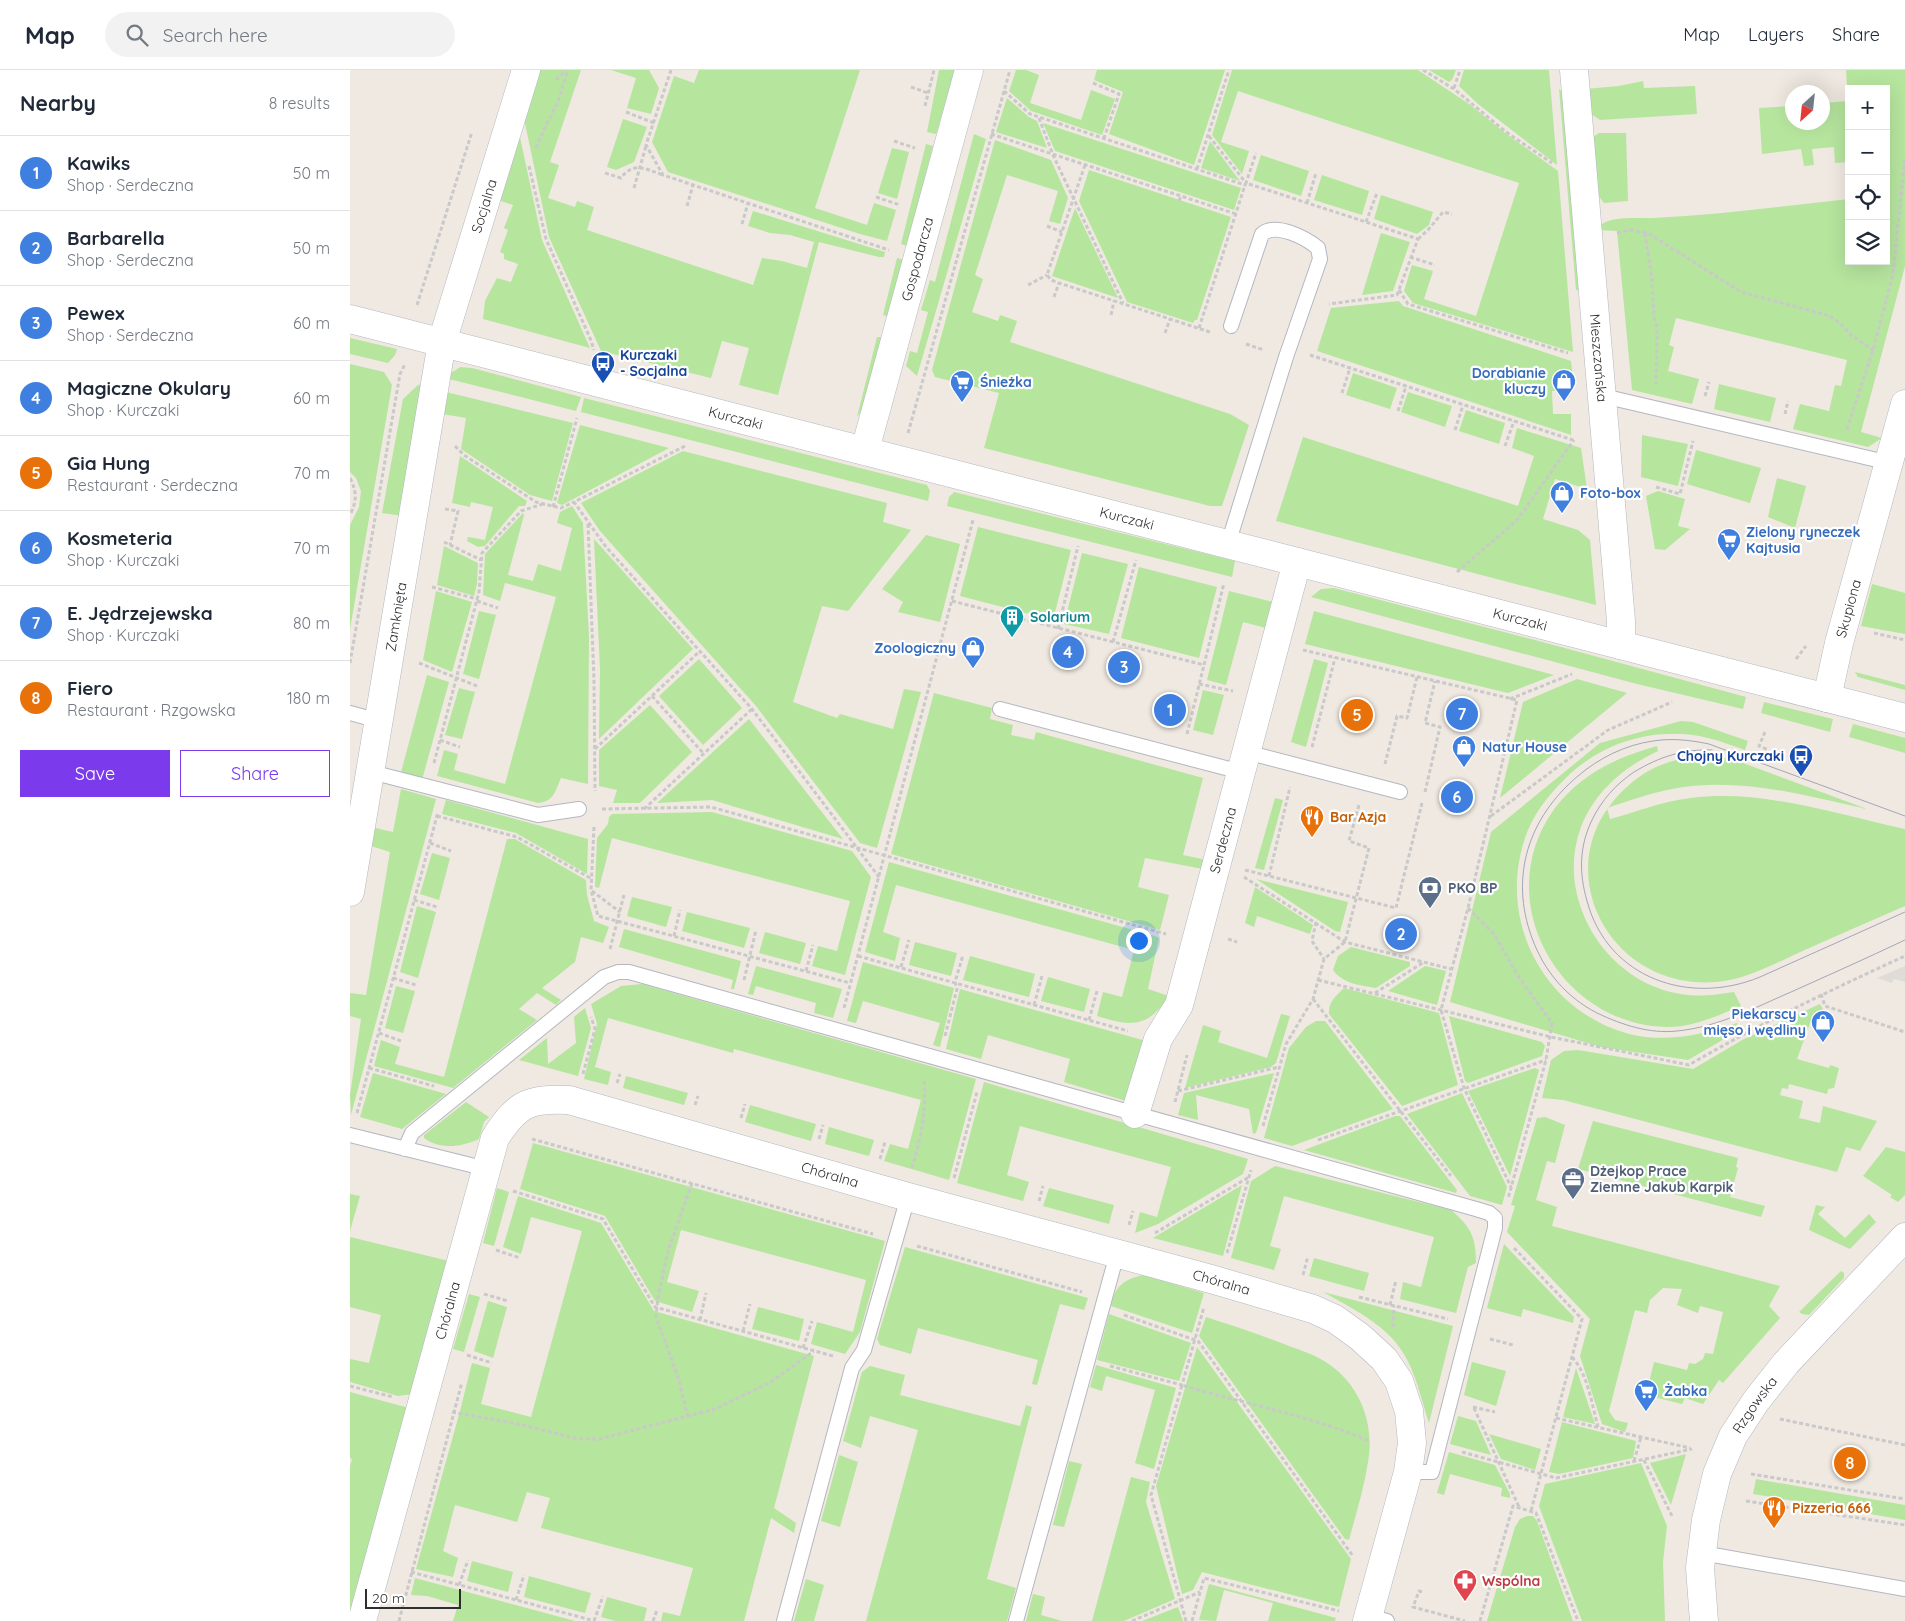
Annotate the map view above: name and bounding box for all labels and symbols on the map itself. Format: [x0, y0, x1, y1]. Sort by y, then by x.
north arrow [1785, 85, 1830, 130]
street label: Socjalna [467, 177, 501, 235]
street label: Gospodarcza [897, 215, 937, 303]
street label: Mieszczańska [1586, 313, 1611, 403]
place label: Kurczaki - Socjalna [620, 346, 687, 380]
bus stop icon: Kurczaki - Socjalna [590, 350, 616, 384]
place label: Dorabianie kluczy [1472, 364, 1546, 398]
shop icon: Dorabianie kluczy [1551, 368, 1577, 402]
supermarket icon: Śnieżka [949, 369, 975, 403]
place label: Śnieżka [980, 373, 1032, 391]
street label: Kurczaki [706, 402, 765, 434]
shop icon: Foto-box [1549, 480, 1575, 514]
place label: Foto-box [1580, 484, 1641, 502]
street label: Kurczaki [1098, 503, 1156, 534]
place label: Zielony ryneczek Kajtusia [1746, 523, 1860, 557]
supermarket icon: Zielony ryneczek Kajtusia [1716, 527, 1742, 561]
street label: Skupiona [1832, 577, 1865, 640]
street label: Zamknięta [381, 581, 411, 653]
building icon: Solarium [999, 604, 1025, 638]
street label: Kurczaki [1491, 604, 1549, 635]
place label: Solarium [1030, 608, 1090, 626]
pin: 4 [1052, 633, 1084, 671]
shop icon: Zoologiczny [960, 635, 986, 669]
place label: Zoologiczny [874, 639, 956, 657]
pin: 3 [1108, 648, 1140, 686]
pin: 1 [1154, 691, 1186, 729]
pin: 7 [1446, 695, 1478, 733]
pin: 5 [1341, 696, 1373, 734]
shop icon: Natur House [1451, 734, 1477, 768]
place label: Natur House [1482, 738, 1567, 756]
bus stop icon: Chojny Kurczaki [1788, 743, 1814, 777]
place label: Chojny Kurczaki [1677, 747, 1784, 765]
pin: 6 [1441, 778, 1473, 816]
restaurant icon: Bar Azja [1299, 804, 1325, 838]
street label: Serdeczna [1205, 805, 1240, 875]
place label: Bar Azja [1330, 808, 1386, 826]
bank icon: PKO BP [1417, 875, 1443, 909]
place label: PKO BP [1448, 879, 1497, 897]
pin: 2 [1385, 915, 1417, 953]
your location [1126, 928, 1152, 954]
place label: Piekarscy - mięso i wędliny [1704, 1005, 1806, 1039]
shop icon: Piekarscy - mięso i wędliny [1810, 1009, 1836, 1043]
street label: Chóralna [799, 1158, 861, 1191]
place label: Dżejkop Prace Ziemne Jakub Karpik [1590, 1162, 1734, 1196]
office icon: Dżejkop Prace Ziemne Jakub Karpik [1560, 1166, 1586, 1200]
street label: Chóralna [1191, 1265, 1252, 1299]
street label: Chóralna [431, 1280, 464, 1341]
street label: Rzgowska [1728, 1373, 1781, 1437]
supermarket icon: Żabka [1633, 1378, 1659, 1412]
place label: Żabka [1664, 1382, 1707, 1400]
pin: 8 [1834, 1444, 1866, 1482]
restaurant icon: Pizzeria 666 [1761, 1495, 1787, 1529]
place label: Pizzeria 666 [1792, 1499, 1871, 1517]
pharmacy icon: Wspólna [1452, 1568, 1478, 1602]
place label: Wspólna [1482, 1572, 1540, 1590]
scale bar [365, 1586, 461, 1609]

